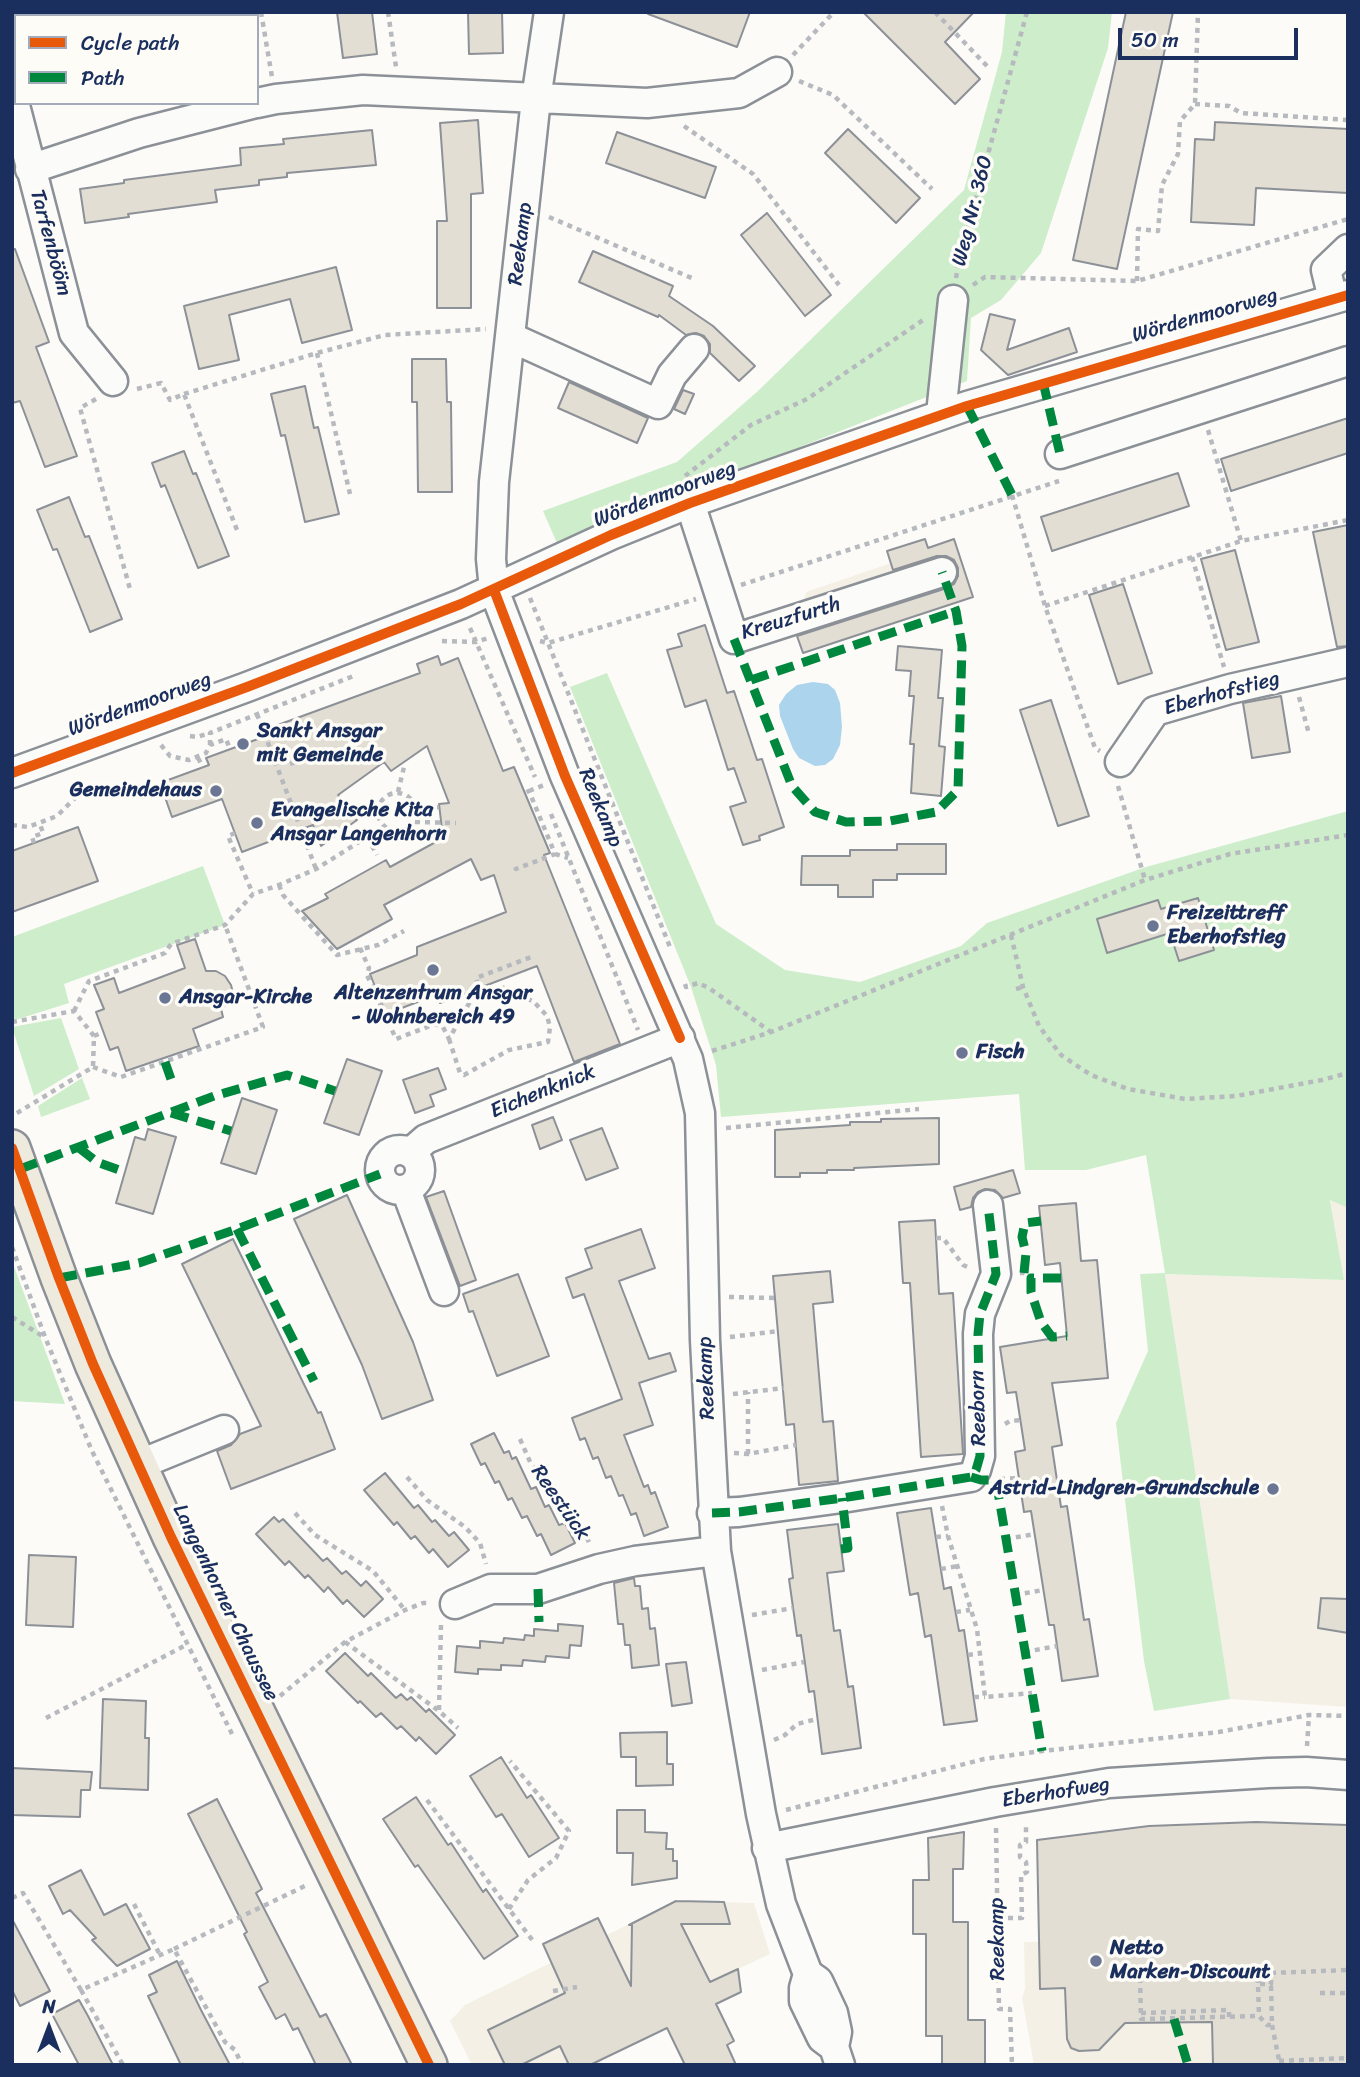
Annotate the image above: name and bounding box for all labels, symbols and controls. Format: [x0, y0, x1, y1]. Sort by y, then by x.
legend [14, 14, 259, 105]
scale bar [1122, 14, 1302, 58]
text: 50 m [1131, 21, 1179, 59]
text: Cycle path [81, 24, 180, 62]
text: Path [81, 59, 124, 97]
street label: Weg Nr. 360 [947, 153, 999, 269]
street label: Tarfenbööm [24, 187, 76, 299]
street label: Reekamp [503, 201, 539, 287]
street label: Wördenmoorweg [1129, 283, 1281, 349]
street label: Wördenmoorweg [590, 456, 740, 534]
street label: Kreuzfurth [738, 592, 844, 646]
street label: Eberhofstieg [1161, 666, 1283, 722]
street label: Wördenmoorweg [65, 667, 215, 743]
place label: Sankt Ansgar mit Gemeinde [257, 719, 383, 769]
marker: Sankt Ansgar mit Gemeinde [235, 736, 251, 752]
street label: Reekamp [572, 765, 628, 851]
place label: Gemeindehaus [70, 778, 202, 804]
marker: Gemeindehaus [208, 783, 224, 799]
place label: Evangelische Kita Ansgar Langenhorn [271, 798, 447, 848]
marker: Evangelische Kita Ansgar Langenhorn [249, 815, 265, 831]
place label: Freizeittreff Eberhofstieg [1167, 901, 1286, 951]
marker: Freizeittreff Eberhofstieg [1145, 918, 1161, 934]
marker: Altenzentrum Ansgar - Wohnbereich 49 [425, 962, 441, 978]
place label: Altenzentrum Ansgar - Wohnbereich 49 [334, 981, 532, 1031]
place label: Ansgar-Kirche [179, 985, 312, 1011]
marker: Ansgar-Kirche [157, 990, 173, 1006]
place label: Fisch [976, 1040, 1024, 1066]
marker: Fisch [954, 1045, 970, 1061]
street label: Eichenknick [487, 1060, 599, 1124]
street label: Reekamp [693, 1336, 721, 1420]
street label: Reeborn [966, 1370, 992, 1446]
street label: Reestück [525, 1461, 595, 1545]
place label: Astrid-Lindgren-Grundschule [989, 1476, 1259, 1502]
marker: Astrid-Lindgren-Grundschule [1265, 1481, 1281, 1497]
street label: Langenhorner Chaussee [166, 1501, 284, 1705]
street label: Eberhofweg [1000, 1772, 1112, 1814]
street label: Reekamp [985, 1897, 1011, 1981]
place label: Netto Marken-Discount [1110, 1936, 1270, 1986]
marker: Netto Marken-Discount [1088, 1953, 1104, 1969]
text: N [42, 1990, 56, 2023]
north arrow [14, 1993, 84, 2063]

